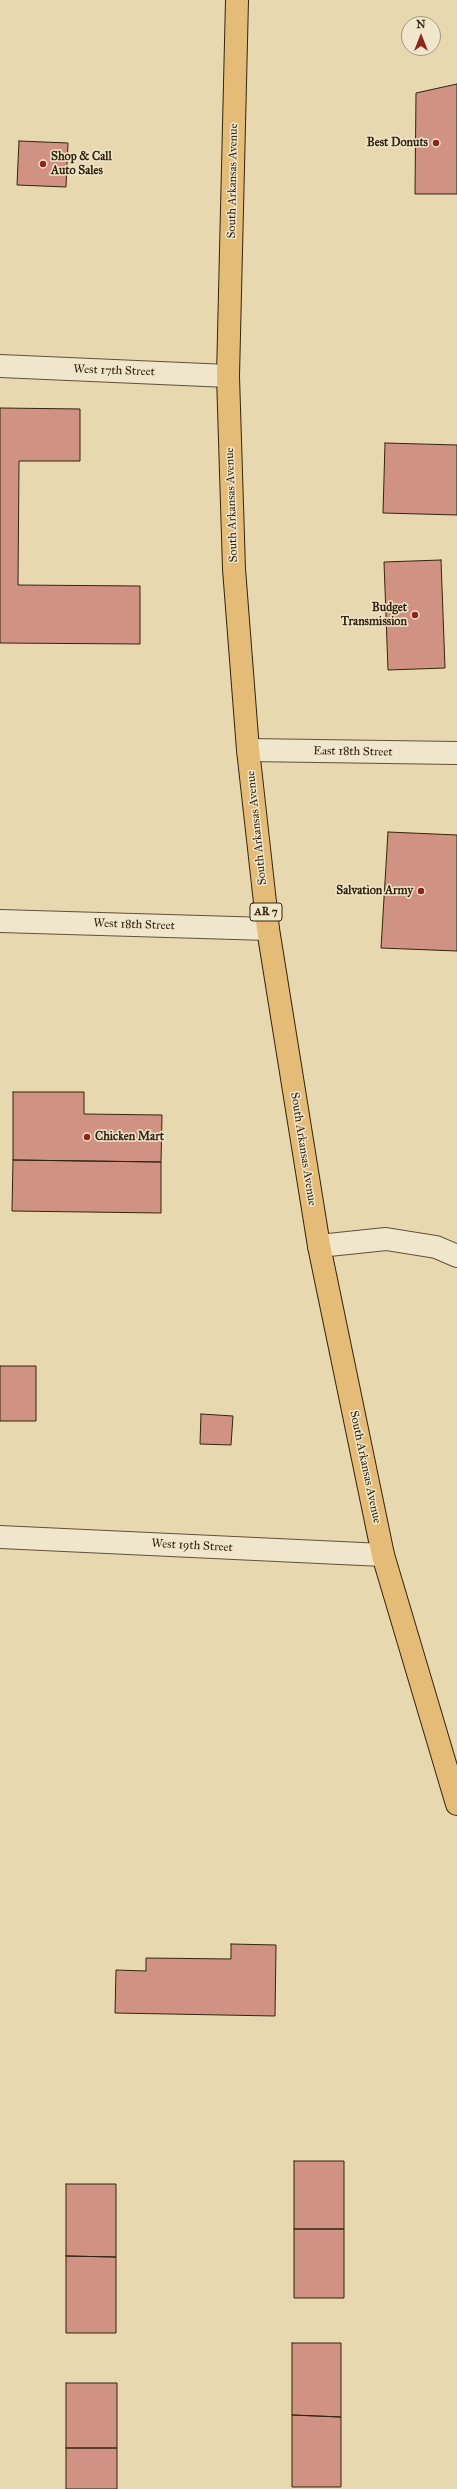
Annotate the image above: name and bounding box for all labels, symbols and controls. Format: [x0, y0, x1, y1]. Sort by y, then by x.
north arrow [401, 16, 441, 56]
text: N [416, 18, 426, 31]
street label: South Arkansas Avenue [225, 123, 241, 239]
place label: Best Donuts [367, 136, 428, 150]
marker: Best Donuts [431, 138, 441, 148]
place label: Shop & Call Auto Sales [51, 150, 112, 178]
marker: Shop & Call Auto Sales [38, 159, 48, 169]
street label: West 17th Street [73, 362, 155, 380]
street label: South Arkansas Avenue [223, 447, 241, 563]
place label: Budget Transmission [341, 601, 407, 629]
marker: Budget Transmission [410, 610, 420, 620]
street label: East 18th Street [313, 744, 393, 760]
street label: South Arkansas Avenue [244, 770, 270, 886]
place label: Salvation Army [336, 884, 413, 898]
marker: Salvation Army [416, 886, 426, 896]
road number: AR 7 [250, 903, 282, 921]
street label: West 18th Street [93, 916, 175, 934]
street label: South Arkansas Avenue [287, 1091, 319, 1207]
place label: Chicken Mart [95, 1130, 164, 1144]
marker: Chicken Mart [82, 1132, 92, 1142]
street label: South Arkansas Avenue [346, 1409, 384, 1525]
street label: West 19th Street [151, 1537, 233, 1555]

